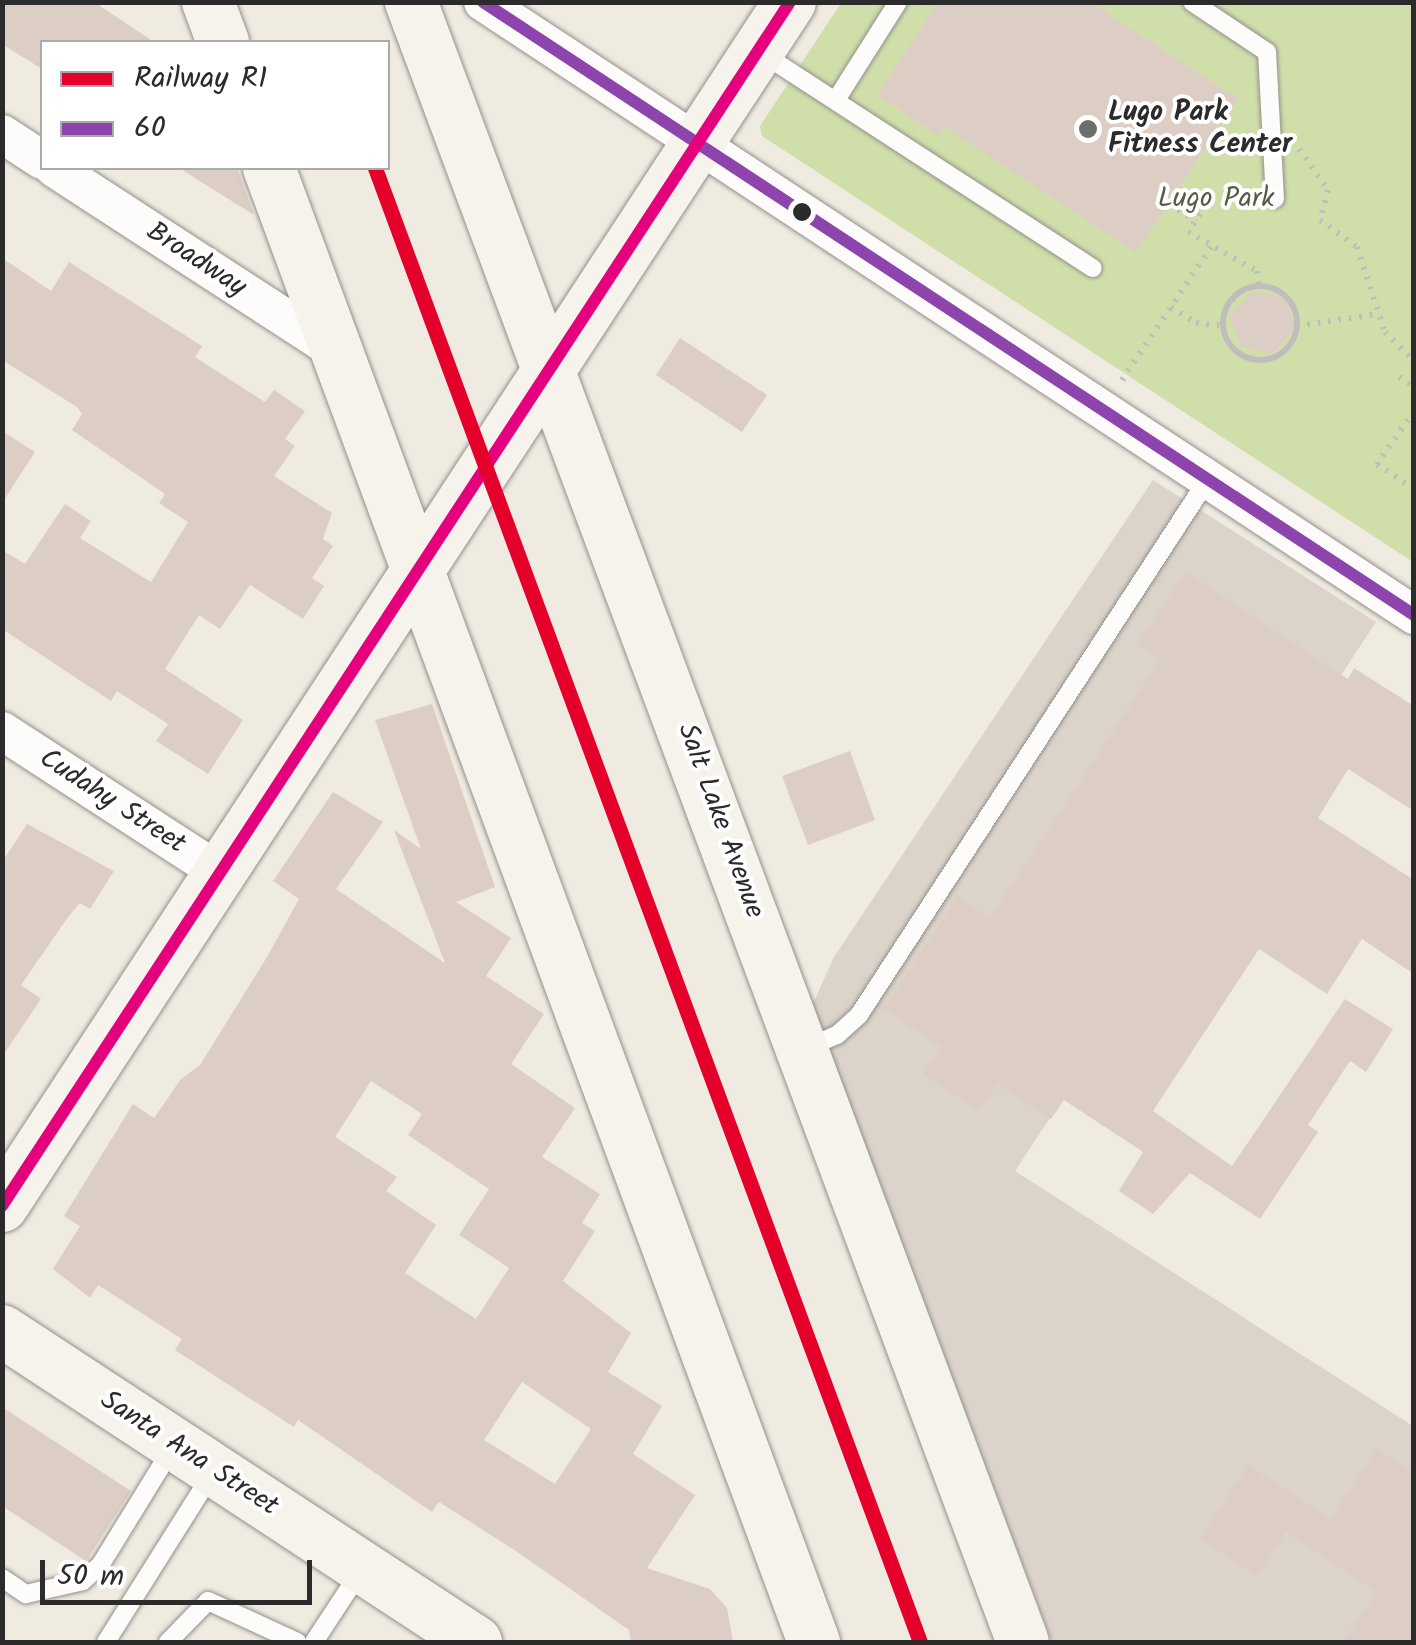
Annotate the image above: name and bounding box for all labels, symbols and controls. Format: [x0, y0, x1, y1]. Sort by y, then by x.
legend [40, 40, 390, 170]
text: Railway R1 [134, 55, 267, 103]
place label: Lugo Park Fitness Center [1108, 96, 1292, 162]
text: 60 [134, 105, 166, 153]
marker: Lugo Park Fitness Center [1077, 118, 1099, 140]
park label: Lugo Park [1158, 182, 1274, 216]
unlabelled marker [792, 202, 812, 222]
street label: Broadway [140, 215, 252, 305]
street label: Salt Lake Avenue [669, 719, 771, 923]
street label: Cudahy Street [33, 742, 191, 862]
street label: Santa Ana Street [94, 1384, 284, 1524]
scale bar [45, 1540, 318, 1602]
text: 50 m [57, 1553, 124, 1601]

